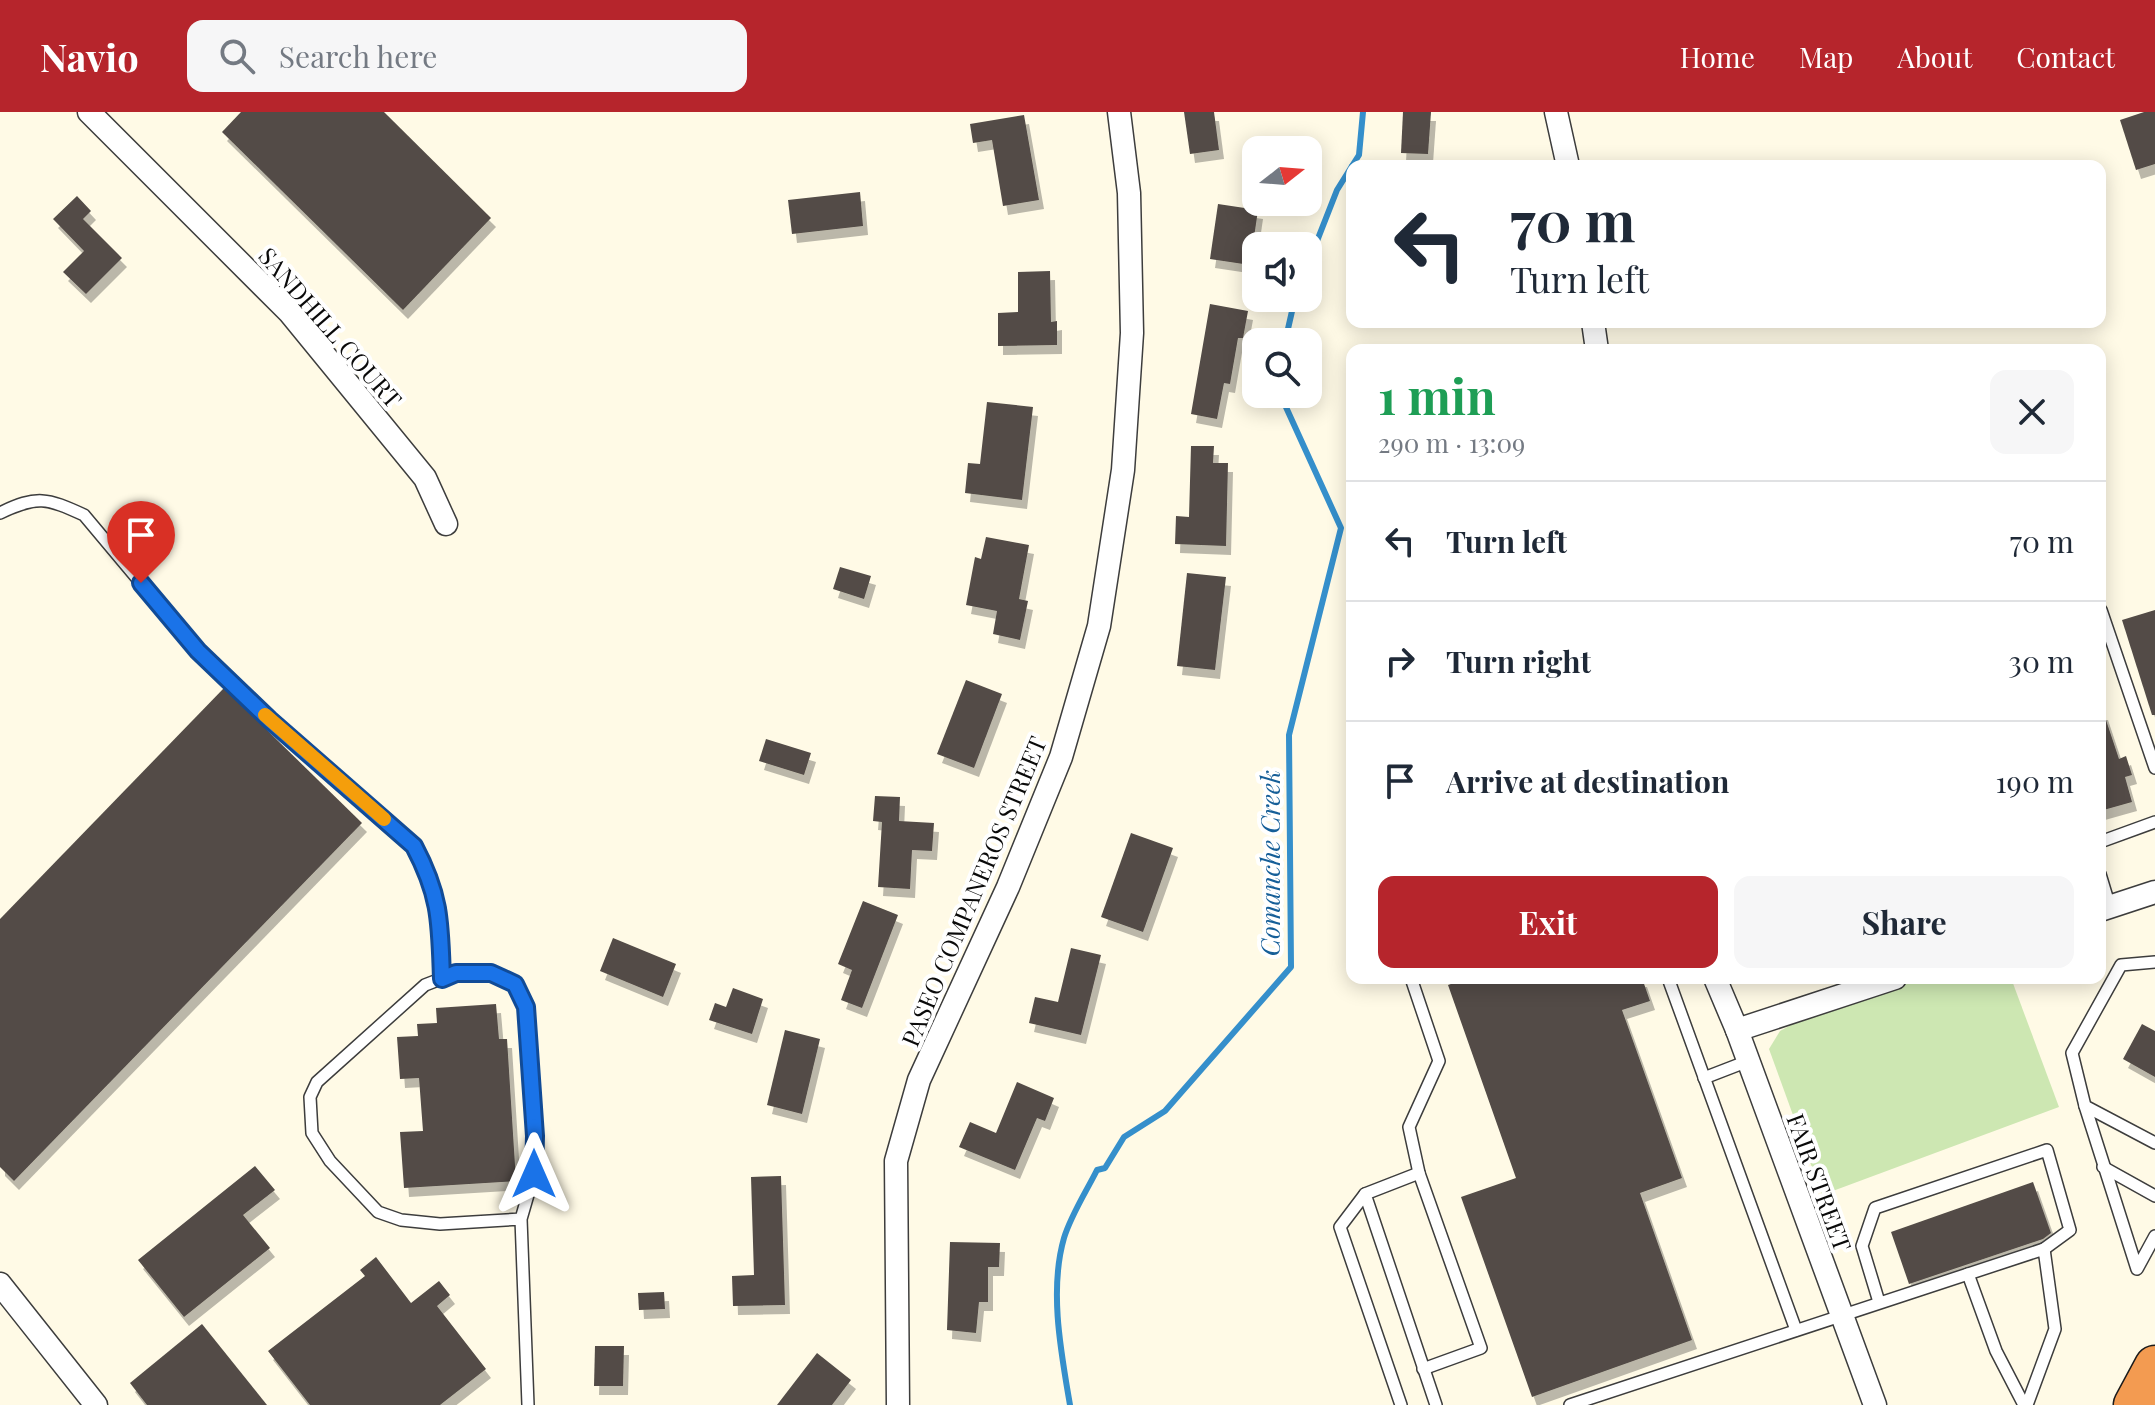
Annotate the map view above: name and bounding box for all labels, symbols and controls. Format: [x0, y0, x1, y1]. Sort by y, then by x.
search box [187, 20, 747, 92]
text: Navio [40, 31, 139, 82]
icon: search [215, 34, 259, 78]
text: Search here [279, 36, 437, 76]
text: Home [1680, 38, 1755, 75]
text: Map [1799, 38, 1853, 75]
text: About [1897, 38, 1972, 75]
text: Contact [2016, 38, 2115, 75]
north arrow [1242, 136, 1322, 216]
map controls [1242, 136, 1322, 408]
text: 70 m [1510, 182, 1635, 257]
icon: left [1378, 192, 1482, 296]
button: sound [1242, 232, 1322, 312]
street label: SANDHILL COURT [252, 240, 410, 414]
text: Turn left [1510, 254, 1649, 302]
button: search [1242, 328, 1322, 408]
text: 1 min [1378, 363, 1496, 427]
button: close [1990, 370, 2074, 454]
text: 290 m · 13:09 [1378, 425, 1525, 460]
pin [107, 501, 175, 583]
icon: arrive [119, 513, 163, 557]
icon: left [1378, 519, 1422, 563]
text: Turn left [1446, 521, 1567, 561]
text: 70 m [2010, 521, 2074, 561]
icon: right [1378, 639, 1422, 683]
text: Turn right [1446, 641, 1591, 681]
text: 30 m [2008, 641, 2074, 681]
street label: PASEO COMPANEROS STREET [893, 731, 1053, 1051]
icon: arrive [1378, 759, 1422, 803]
text: Arrive at destination [1446, 761, 1729, 801]
text: 190 m [1996, 761, 2074, 801]
water label: Comanche Creek [1252, 770, 1287, 956]
button: Exit [1378, 876, 1718, 968]
button: Share [1734, 876, 2074, 968]
street label: FAIR STREET [1780, 1109, 1860, 1255]
position arrow [492, 1132, 576, 1216]

